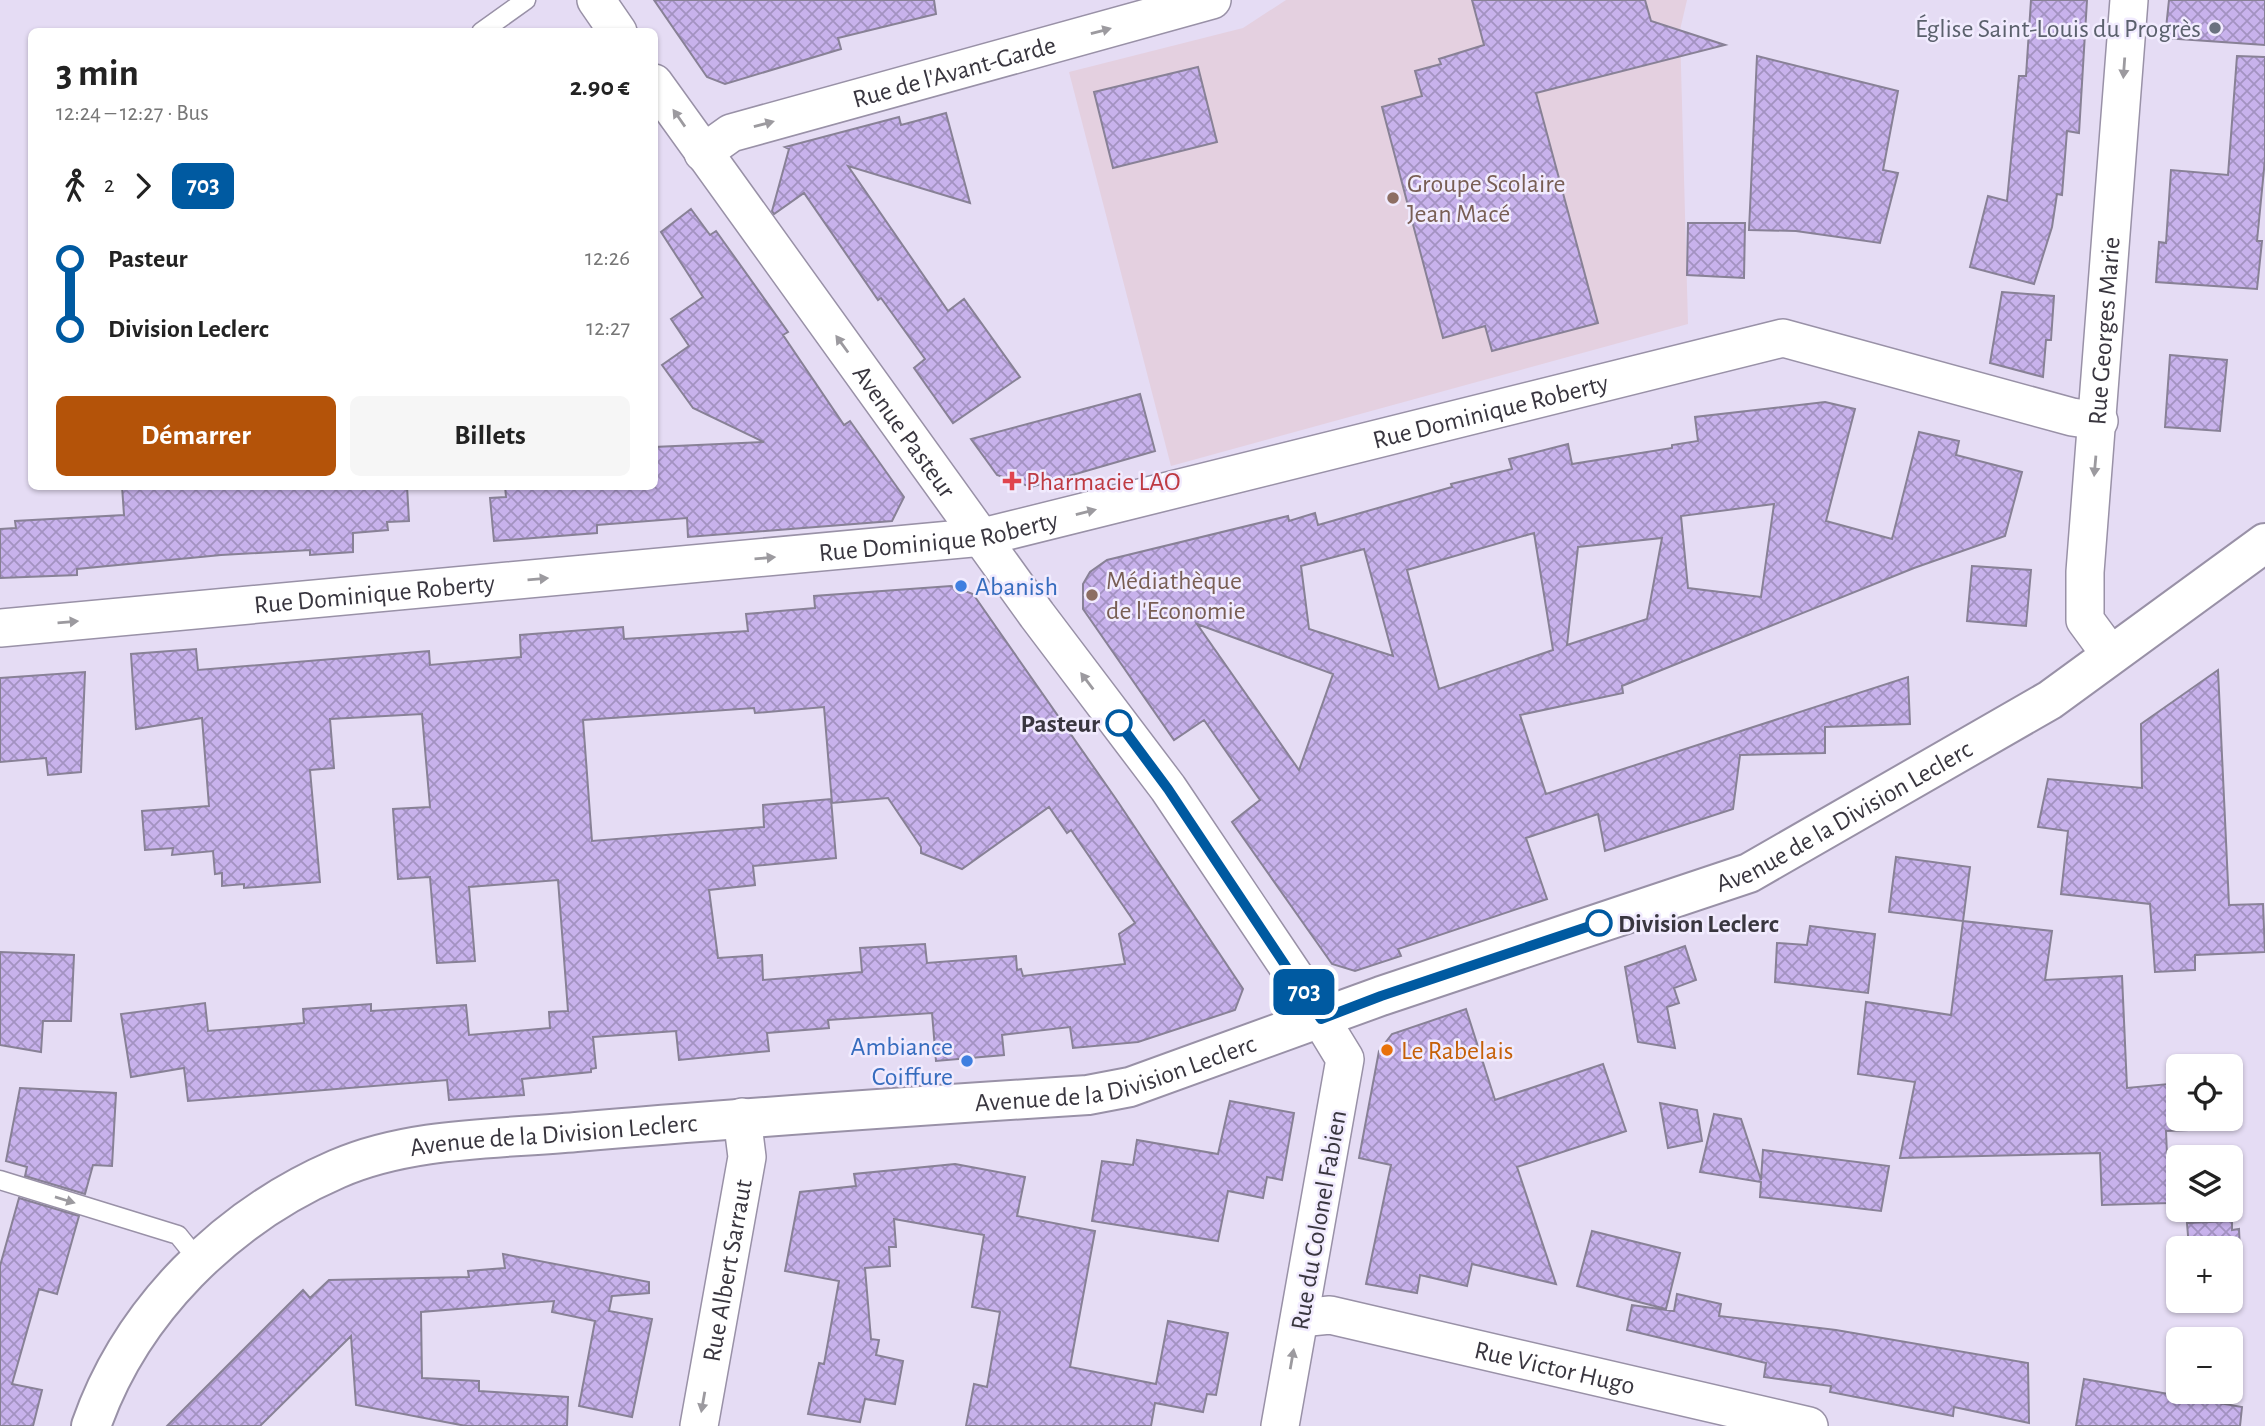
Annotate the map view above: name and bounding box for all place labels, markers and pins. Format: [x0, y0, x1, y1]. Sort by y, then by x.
place label: Église Saint-Louis du Progrès [1915, 14, 2201, 42]
marker: Église Saint-Louis du Progrès [2207, 20, 2223, 36]
place label: Groupe Scolaire Jean Macé [1407, 171, 1566, 227]
marker: Groupe Scolaire Jean Macé [1385, 190, 1401, 206]
place label: Pharmacie LAO [1026, 469, 1181, 495]
marker: Pharmacie LAO [1004, 473, 1020, 489]
place label: Médiathèque de l'Economie [1106, 568, 1246, 624]
place label: Abanish [975, 574, 1058, 600]
marker: Abanish [953, 578, 969, 594]
marker: Médiathèque de l'Economie [1084, 587, 1100, 603]
marker: Pasteur [1106, 710, 1132, 736]
place label: Pasteur [1020, 711, 1100, 737]
marker: Division Leclerc [1586, 910, 1612, 936]
place label: Division Leclerc [1618, 911, 1779, 937]
place label: Ambiance Coiffure [851, 1034, 953, 1090]
place label: Le Rabelais [1401, 1038, 1513, 1064]
marker: Le Rabelais [1379, 1042, 1395, 1058]
marker: Ambiance Coiffure [959, 1053, 975, 1069]

